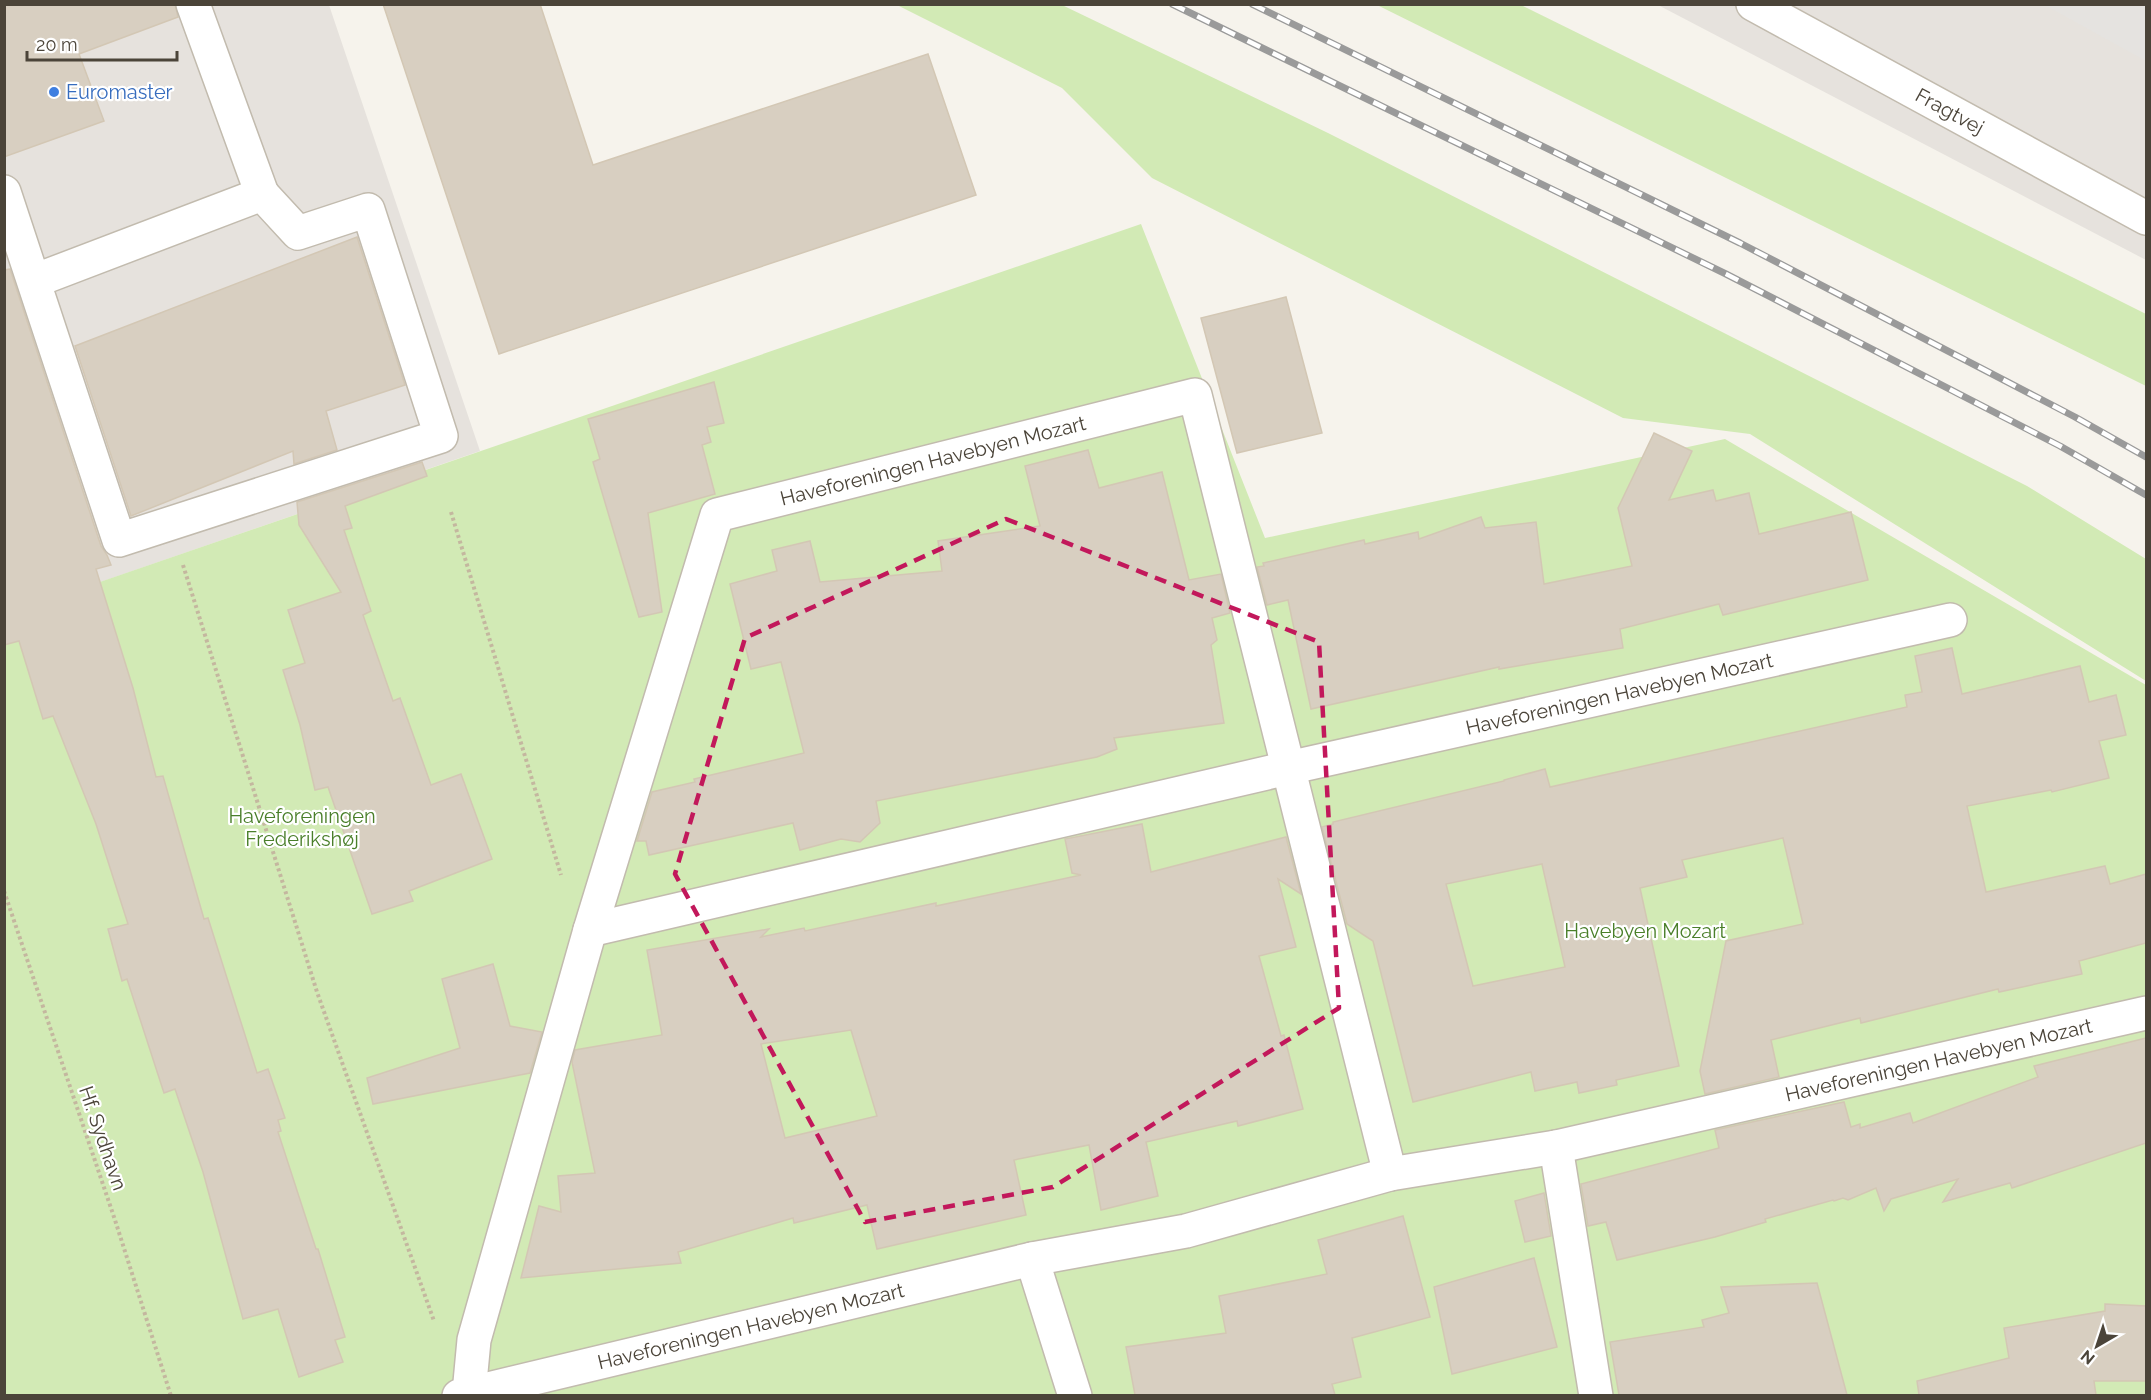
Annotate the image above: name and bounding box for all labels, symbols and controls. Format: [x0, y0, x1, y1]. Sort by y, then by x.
scale bar [27, 24, 177, 62]
text: 20 m [36, 34, 78, 55]
place label: Euromaster [66, 80, 173, 104]
street label: Fragtvej [1911, 83, 1988, 139]
marker: Euromaster [47, 85, 61, 99]
street label: Haveforeningen Havebyen Mozart [778, 411, 1089, 511]
street label: Haveforeningen Havebyen Mozart [1463, 648, 1776, 740]
park label: Haveforeningen Frederikshøj [228, 804, 376, 851]
park label: Havebyen Mozart [1564, 919, 1726, 943]
street label: Haveforeningen Havebyen Mozart [1783, 1014, 2095, 1107]
street label: Hf. Sydhavn [74, 1083, 132, 1193]
street label: Haveforeningen Havebyen Mozart [595, 1278, 907, 1374]
north arrow [2067, 1316, 2127, 1376]
text: N [2077, 1346, 2099, 1368]

